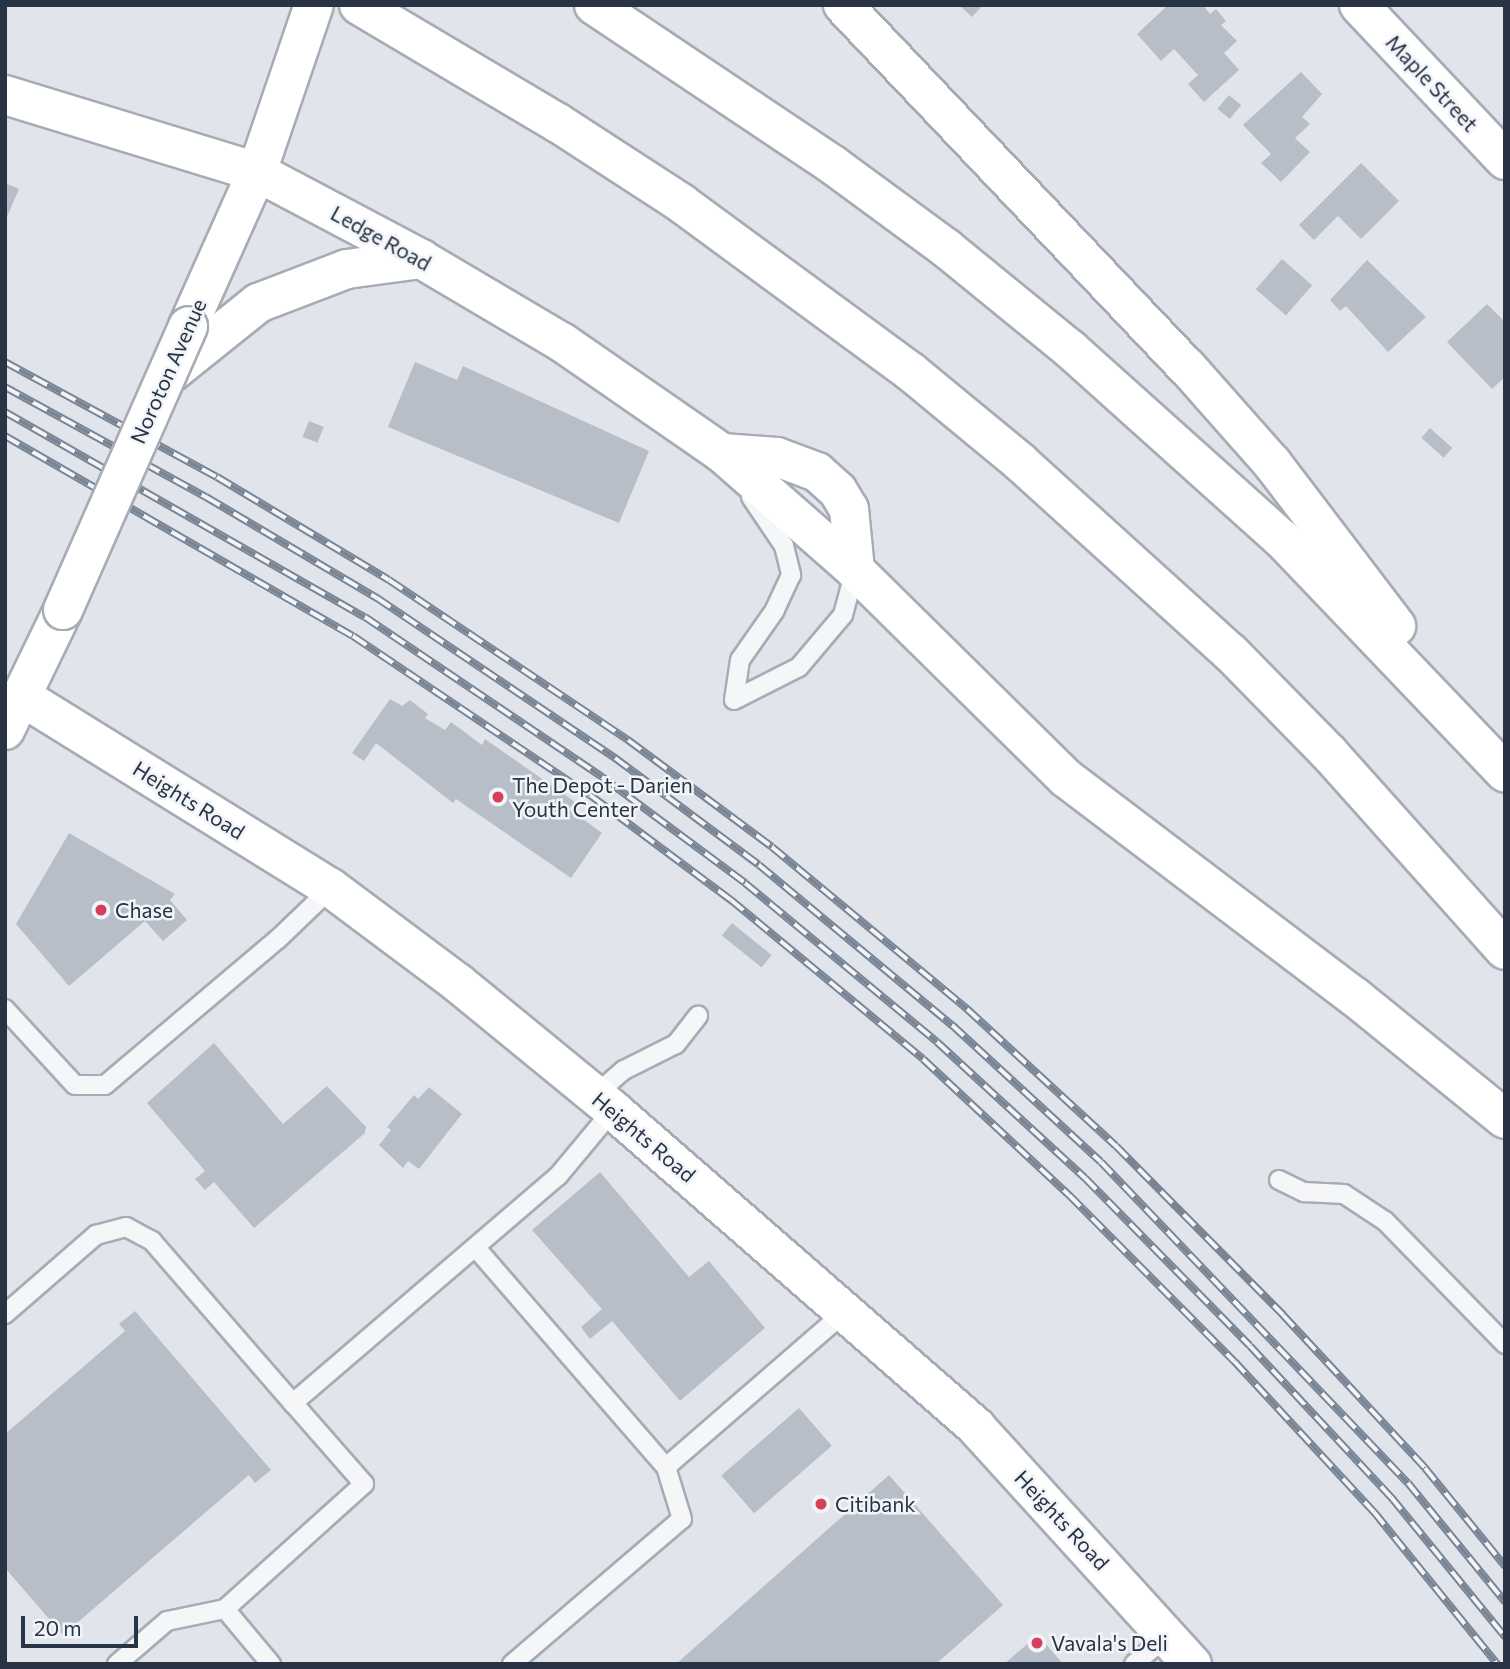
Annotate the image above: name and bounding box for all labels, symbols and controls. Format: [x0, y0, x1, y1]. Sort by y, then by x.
street label: Maple Street [1381, 29, 1483, 137]
street label: Ledge Road [327, 200, 435, 276]
street label: Noroton Avenue [125, 295, 211, 447]
street label: Heights Road [129, 756, 249, 844]
place label: The Depot - Darien Youth Center [512, 772, 693, 822]
marker: The Depot - Darien Youth Center [490, 789, 506, 805]
place label: Chase [115, 897, 173, 923]
marker: Chase [93, 902, 109, 918]
street label: Heights Road [587, 1087, 701, 1187]
street label: Heights Road [1010, 1465, 1114, 1575]
place label: Citibank [835, 1491, 916, 1517]
marker: Citibank [813, 1496, 829, 1512]
scale bar [24, 1602, 142, 1646]
text: 20 m [34, 1615, 82, 1640]
place label: Vavala's Deli [1051, 1630, 1168, 1656]
marker: Vavala's Deli [1029, 1635, 1045, 1651]

